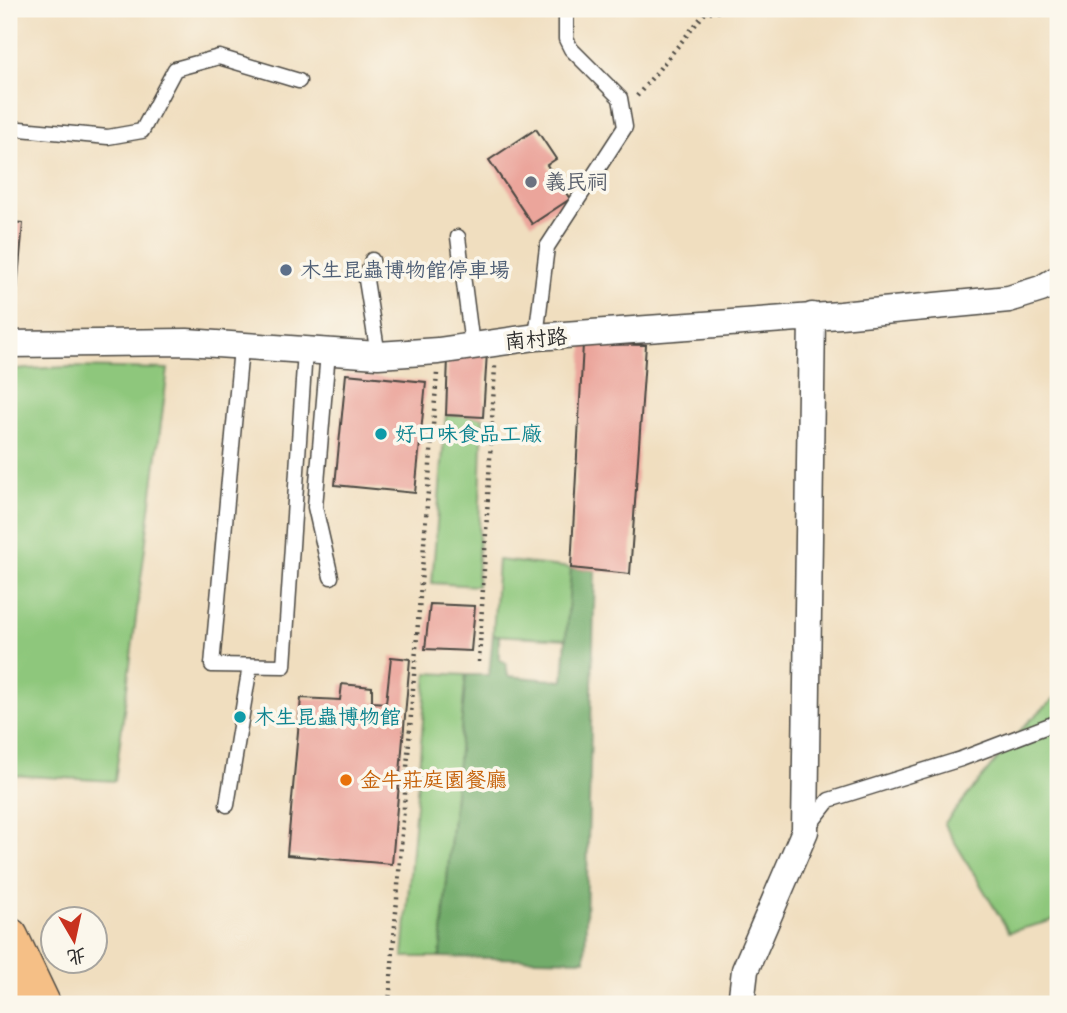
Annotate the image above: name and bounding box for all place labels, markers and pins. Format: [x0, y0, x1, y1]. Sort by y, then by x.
place label: 義民祠 [545, 169, 608, 196]
marker: 義民祠 [523, 174, 539, 190]
place label: 木生昆蟲博物館停車場 [300, 257, 510, 284]
marker: 木生昆蟲博物館停車場 [278, 262, 294, 278]
place label: 好口味食品工廠 [395, 421, 542, 448]
marker: 好口味食品工廠 [373, 426, 389, 442]
place label: 木生昆蟲博物館 [254, 704, 401, 731]
marker: 木生昆蟲博物館 [232, 709, 248, 725]
place label: 金牛莊庭園餐廳 [360, 767, 507, 794]
marker: 金牛莊庭園餐廳 [338, 772, 354, 788]

